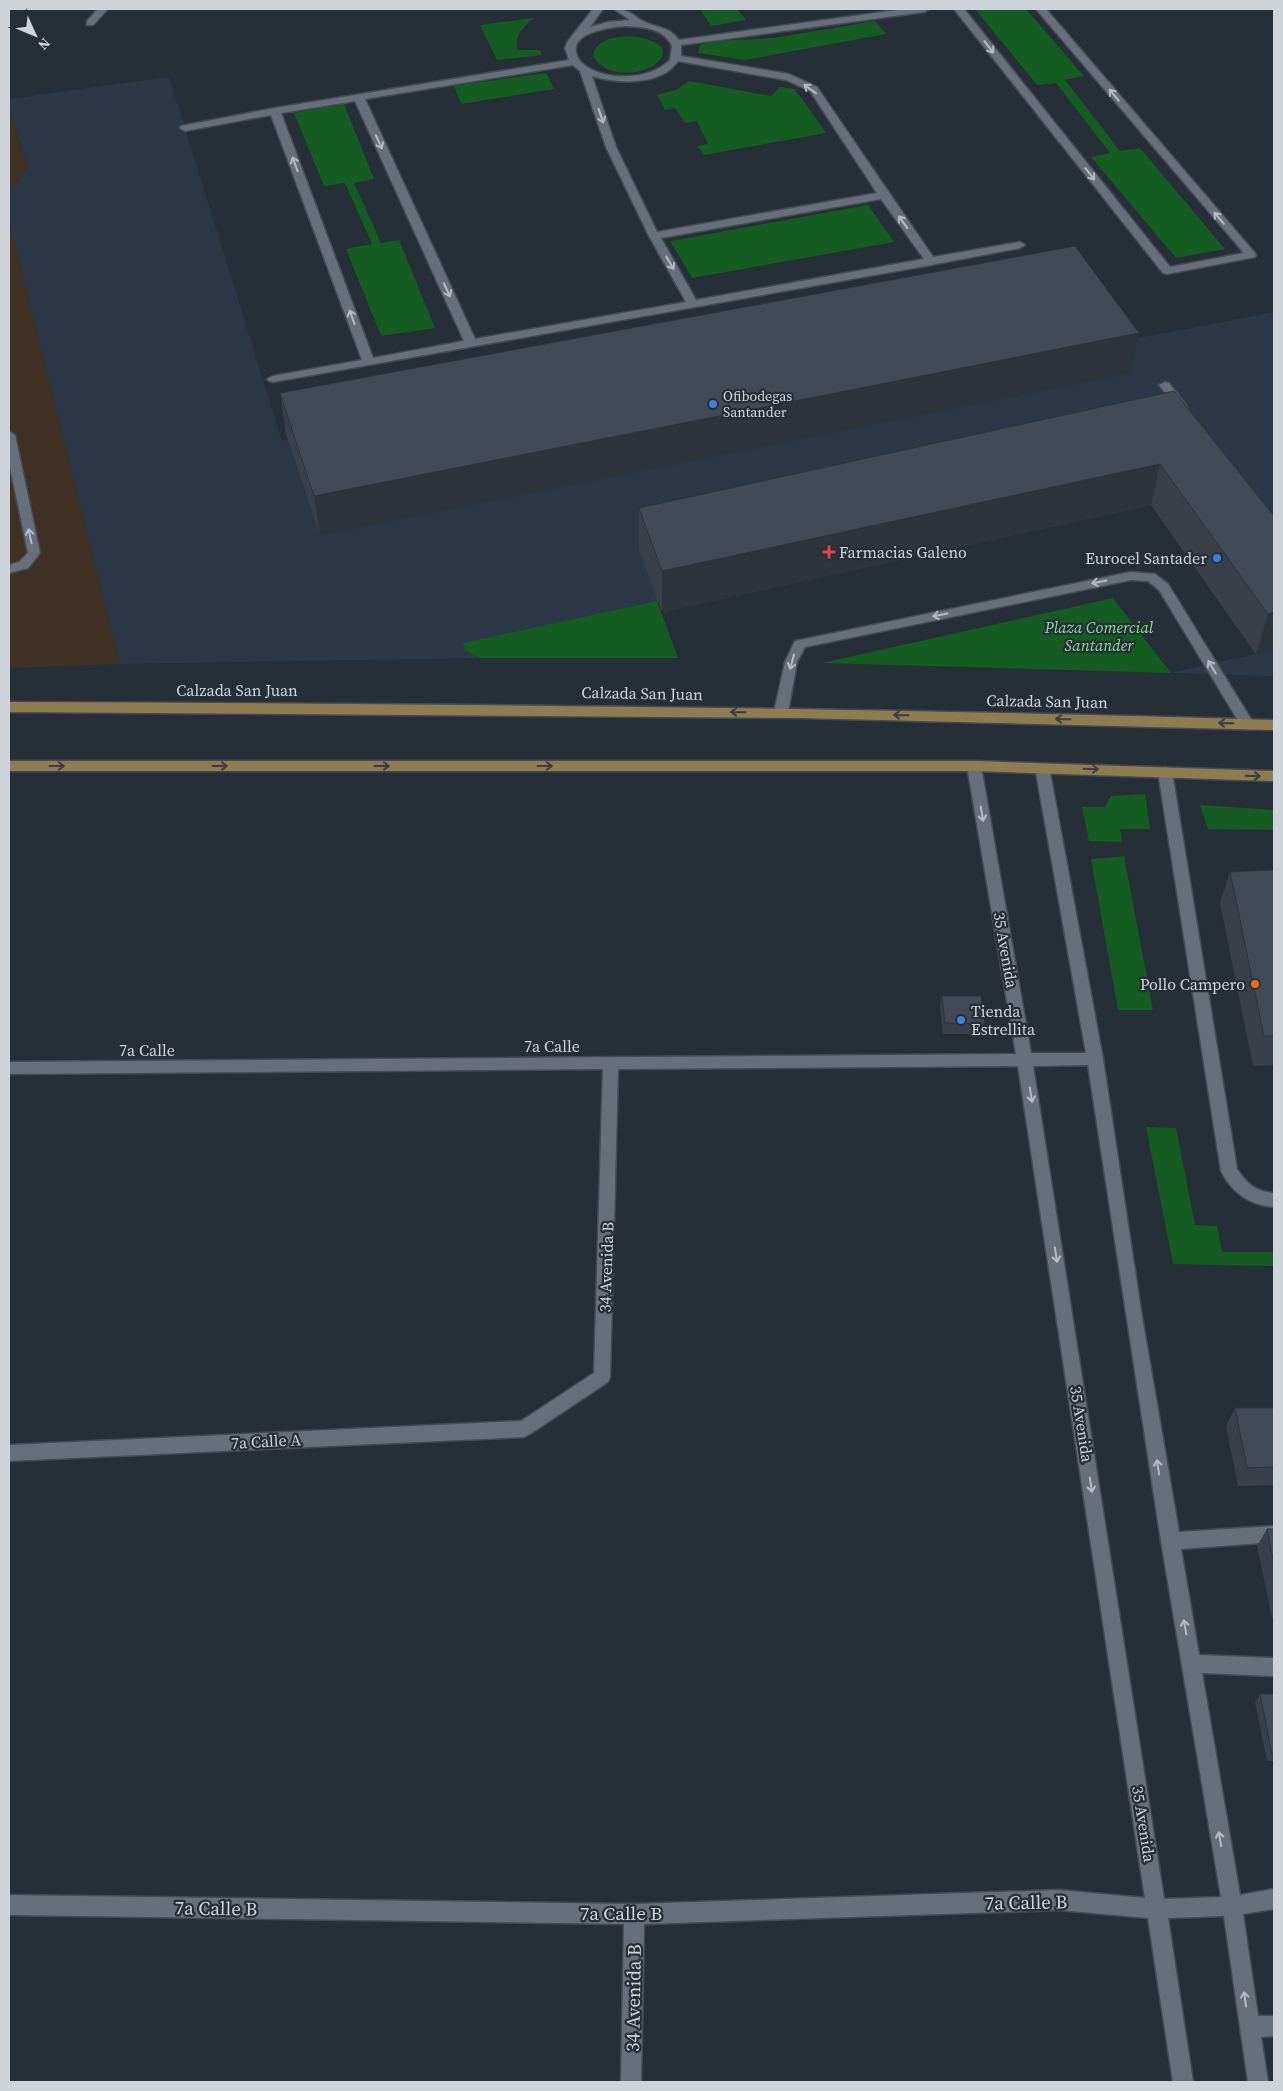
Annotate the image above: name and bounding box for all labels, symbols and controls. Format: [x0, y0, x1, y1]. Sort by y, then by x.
north arrow [10, 10, 60, 60]
text: N [34, 33, 55, 55]
one-way arrow [983, 40, 994, 53]
one-way arrow [804, 84, 817, 95]
one-way arrow [1108, 88, 1119, 101]
one-way arrow [596, 108, 606, 124]
one-way arrow [375, 134, 384, 149]
one-way arrow [290, 157, 299, 172]
one-way arrow [1084, 168, 1095, 181]
one-way arrow [1213, 212, 1225, 225]
one-way arrow [898, 215, 908, 229]
one-way arrow [666, 255, 675, 270]
one-way arrow [442, 282, 452, 297]
one-way arrow [347, 309, 356, 325]
place label: Ofibodegas Santander [723, 386, 792, 422]
marker: Ofibodegas Santander [707, 398, 719, 410]
one-way arrow [25, 529, 34, 545]
place label: Farmacias Galeno [839, 541, 967, 563]
marker: Farmacias Galeno [823, 546, 835, 558]
place label: Eurocel Santader [1085, 547, 1207, 569]
marker: Eurocel Santader [1211, 552, 1223, 564]
one-way arrow [1092, 578, 1108, 588]
one-way arrow [932, 610, 948, 620]
park label: Plaza Comercial Santander [1044, 616, 1154, 656]
one-way arrow [787, 653, 796, 669]
one-way arrow [1207, 661, 1217, 675]
street label: Calzada San Juan [176, 679, 298, 701]
street label: Calzada San Juan [581, 681, 703, 705]
street label: Calzada San Juan [986, 689, 1108, 713]
one-way arrow [730, 707, 746, 717]
one-way arrow [893, 710, 909, 720]
one-way arrow [1055, 714, 1072, 724]
one-way arrow [1218, 719, 1234, 728]
one-way arrow [49, 761, 65, 771]
one-way arrow [212, 761, 228, 771]
one-way arrow [374, 761, 390, 771]
one-way arrow [536, 761, 553, 771]
one-way arrow [1083, 765, 1099, 774]
one-way arrow [1245, 771, 1261, 780]
one-way arrow [978, 806, 987, 822]
street label: 35 Avenida [988, 910, 1024, 991]
place label: Pollo Campero [1140, 973, 1245, 995]
marker: Pollo Campero [1249, 978, 1261, 990]
place label: Tienda Estrellita [971, 1000, 1036, 1040]
marker: Tienda Estrellita [955, 1014, 967, 1026]
street label: 7a Calle [524, 1035, 580, 1057]
street label: 7a Calle [119, 1039, 175, 1061]
one-way arrow [1026, 1087, 1036, 1103]
street label: 34 Avenida B [593, 1221, 619, 1313]
one-way arrow [1051, 1247, 1061, 1263]
street label: 35 Avenida [1065, 1384, 1099, 1465]
street label: 7a Calle A [230, 1428, 302, 1454]
one-way arrow [1153, 1459, 1163, 1475]
one-way arrow [1087, 1477, 1097, 1493]
one-way arrow [1179, 1619, 1189, 1635]
street label: 35 Avenida [1127, 1784, 1161, 1865]
one-way arrow [1214, 1831, 1224, 1847]
street label: 7a Calle B [984, 1888, 1068, 1916]
street label: 7a Calle B [174, 1894, 258, 1922]
street label: 7a Calle B [580, 1900, 662, 1926]
street label: 34 Avenida B [619, 1944, 647, 2052]
one-way arrow [1240, 1992, 1250, 2008]

